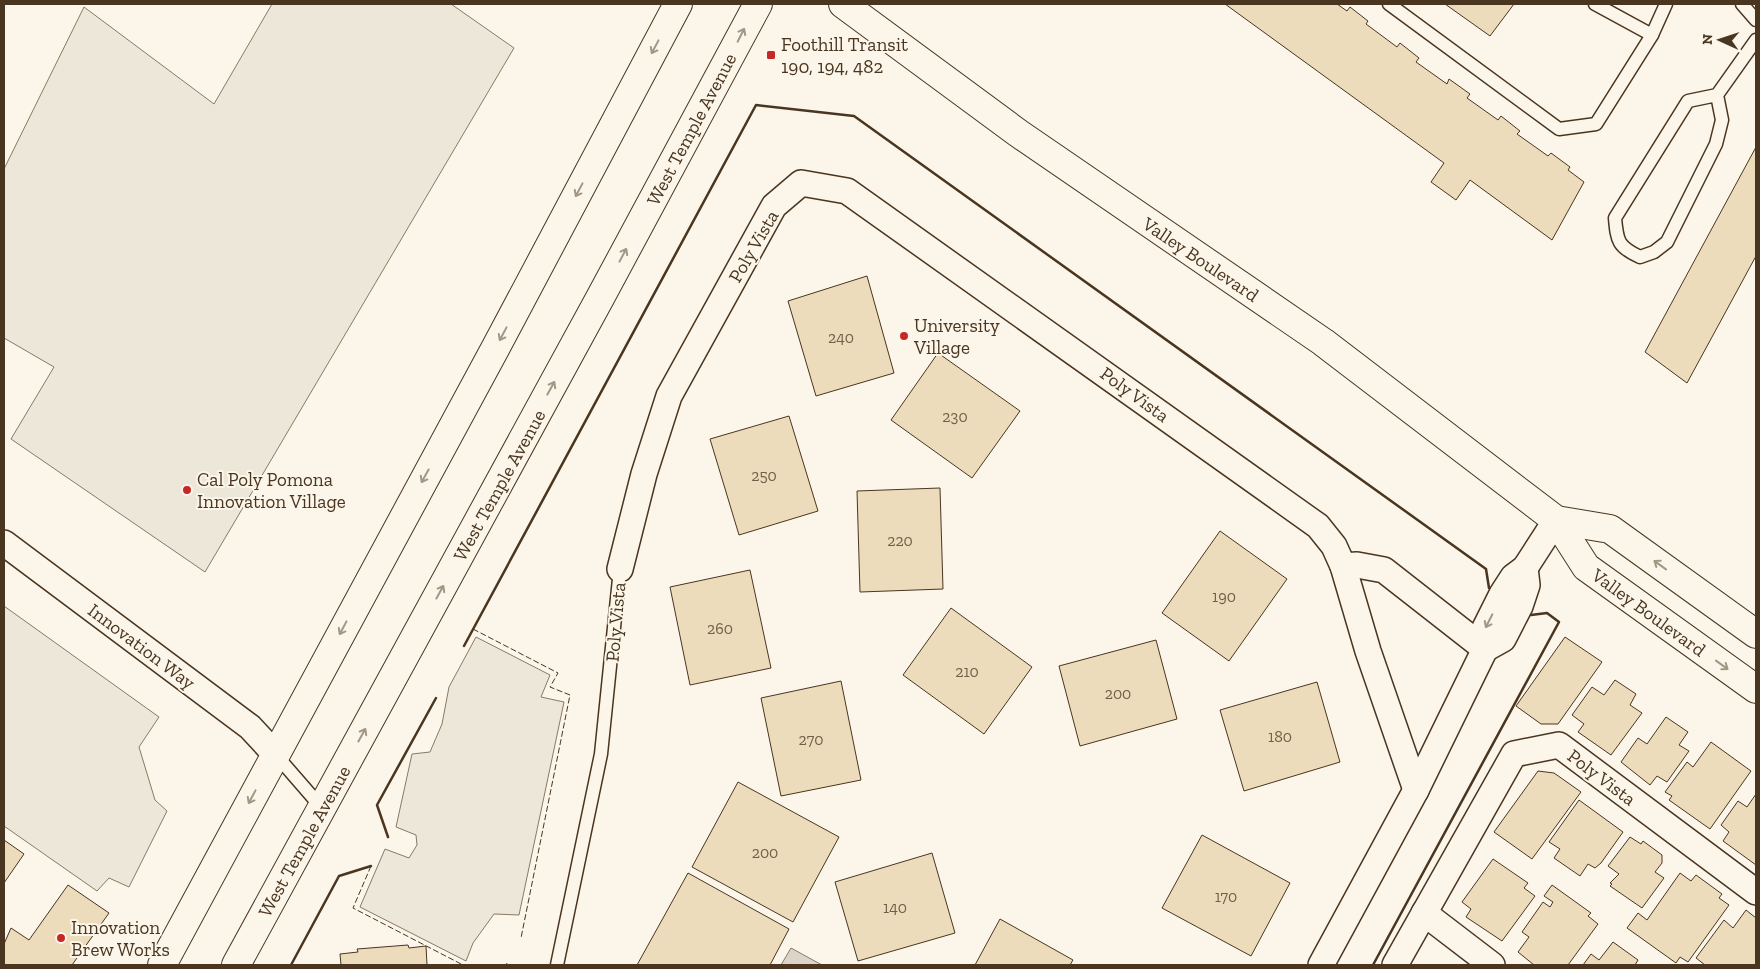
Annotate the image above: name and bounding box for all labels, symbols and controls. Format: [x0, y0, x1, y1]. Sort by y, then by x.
north arrow [1695, 15, 1745, 65]
one-way arrow [737, 28, 746, 43]
place label: Foothill Transit 190, 194, 482 [781, 33, 908, 78]
text: N [1699, 33, 1716, 45]
one-way arrow [650, 39, 659, 54]
street label: West Temple Avenue [642, 49, 741, 209]
marker: Foothill Transit 190, 194, 482 [765, 49, 777, 61]
one-way arrow [574, 183, 584, 198]
street label: Poly Vista [724, 206, 783, 287]
street label: Valley Boulevard [1137, 211, 1264, 307]
one-way arrow [619, 249, 629, 263]
place label: University Village [913, 314, 1000, 359]
one-way arrow [498, 326, 507, 341]
house number: 240 [828, 328, 854, 347]
marker: University Village [898, 330, 910, 342]
street label: Poly Vista [1096, 362, 1174, 427]
one-way arrow [547, 381, 557, 396]
street label: West Temple Avenue [448, 406, 551, 565]
house number: 230 [942, 407, 968, 426]
house number: 250 [751, 466, 777, 485]
place label: Cal Poly Pomona Innovation Village [197, 468, 346, 513]
one-way arrow [420, 469, 430, 484]
marker: Cal Poly Pomona Innovation Village [181, 484, 193, 496]
house number: 220 [887, 531, 913, 550]
one-way arrow [1653, 560, 1667, 570]
street label: Valley Boulevard [1586, 563, 1711, 662]
street label: Poly Vista [601, 581, 630, 663]
one-way arrow [435, 585, 445, 600]
house number: 190 [1212, 587, 1236, 606]
street label: Innovation Way [84, 599, 200, 694]
one-way arrow [1484, 613, 1494, 628]
house number: 260 [707, 619, 733, 638]
one-way arrow [338, 620, 348, 635]
one-way arrow [1715, 660, 1729, 670]
house number: 210 [955, 662, 979, 681]
house number: 200 [1105, 684, 1131, 703]
house number: 180 [1268, 727, 1292, 746]
one-way arrow [358, 728, 368, 743]
house number: 270 [799, 730, 824, 749]
street label: Poly Vista [1563, 744, 1640, 811]
street label: West Temple Avenue [253, 762, 356, 921]
one-way arrow [247, 790, 257, 804]
house number: 200 [752, 843, 778, 862]
house number: 170 [1215, 887, 1237, 906]
house number: 140 [883, 898, 907, 917]
place label: Innovation Brew Works [71, 916, 170, 961]
marker: Innovation Brew Works [55, 932, 67, 944]

